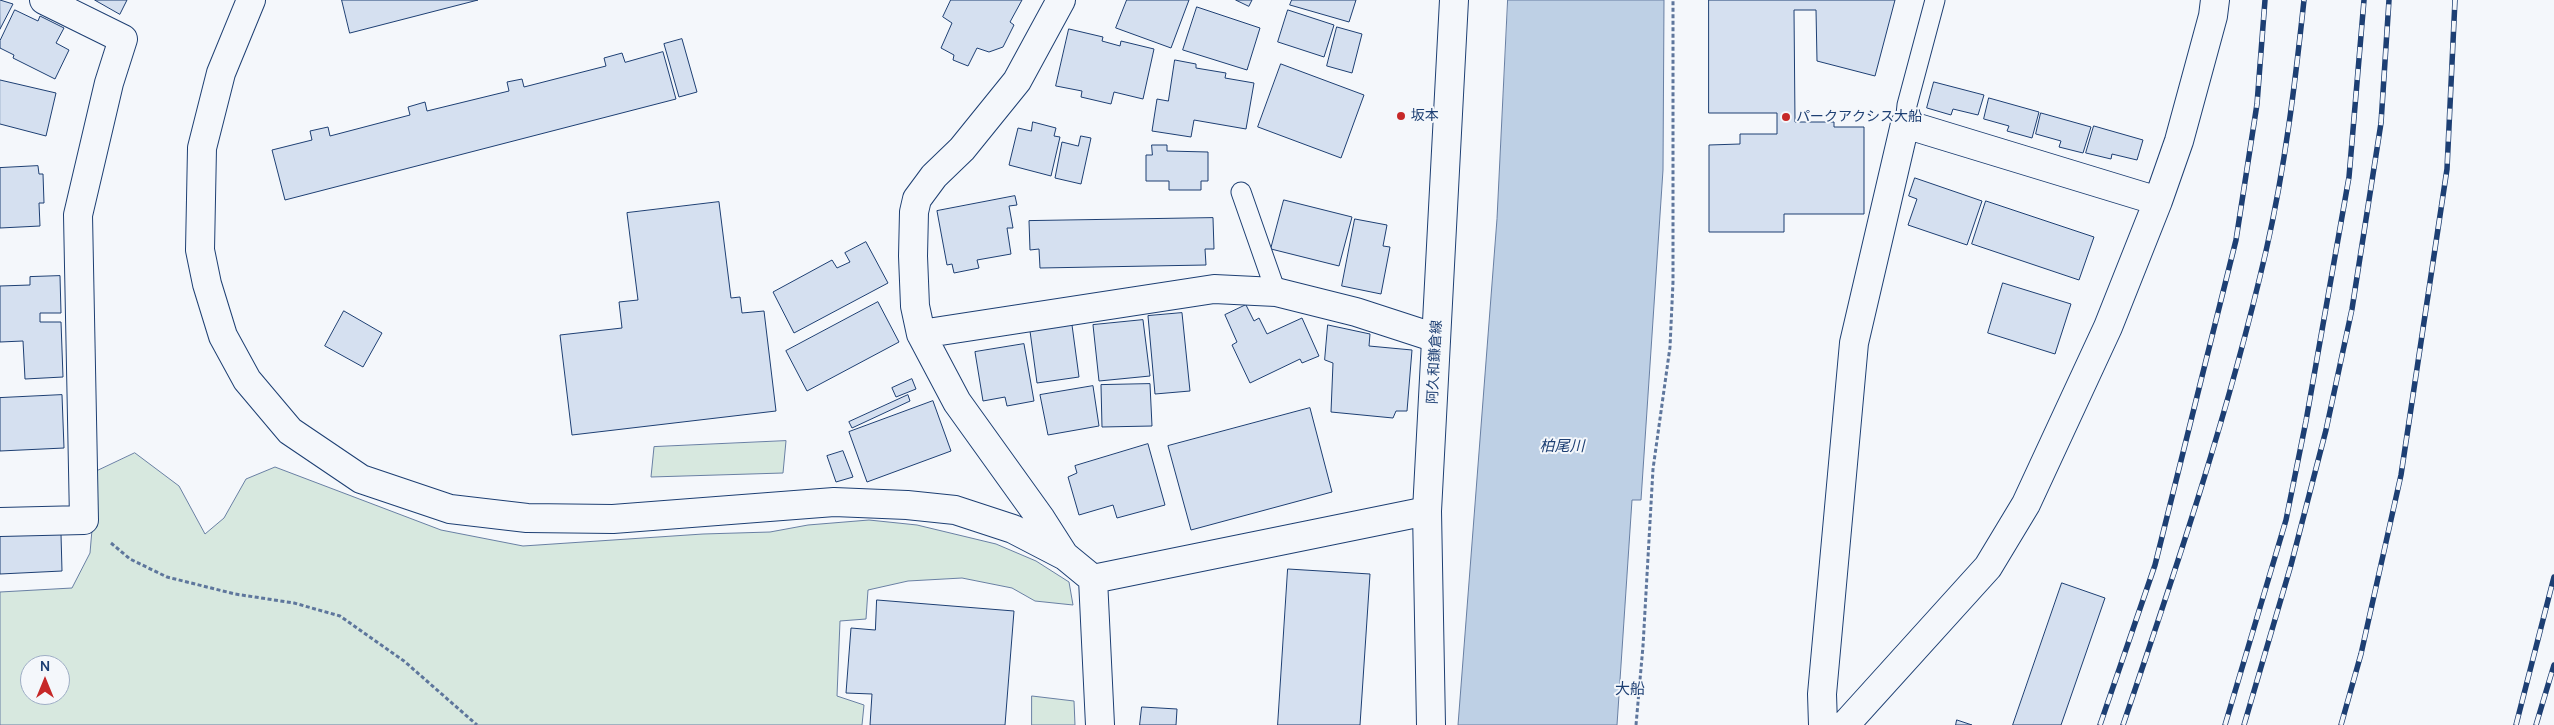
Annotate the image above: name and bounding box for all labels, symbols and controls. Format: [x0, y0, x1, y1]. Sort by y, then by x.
place label: 坂本 [1411, 108, 1439, 124]
place label: パークアクシス大船 [1796, 109, 1922, 125]
marker: 坂本 [1395, 110, 1407, 122]
marker: パークアクシス大船 [1780, 111, 1792, 123]
street label: 阿久和鎌倉線 [1424, 320, 1446, 404]
water label: 柏尾川 [1540, 438, 1584, 456]
north arrow [20, 655, 70, 705]
text: N [40, 656, 50, 675]
district label: 大船 [1615, 681, 1645, 699]

